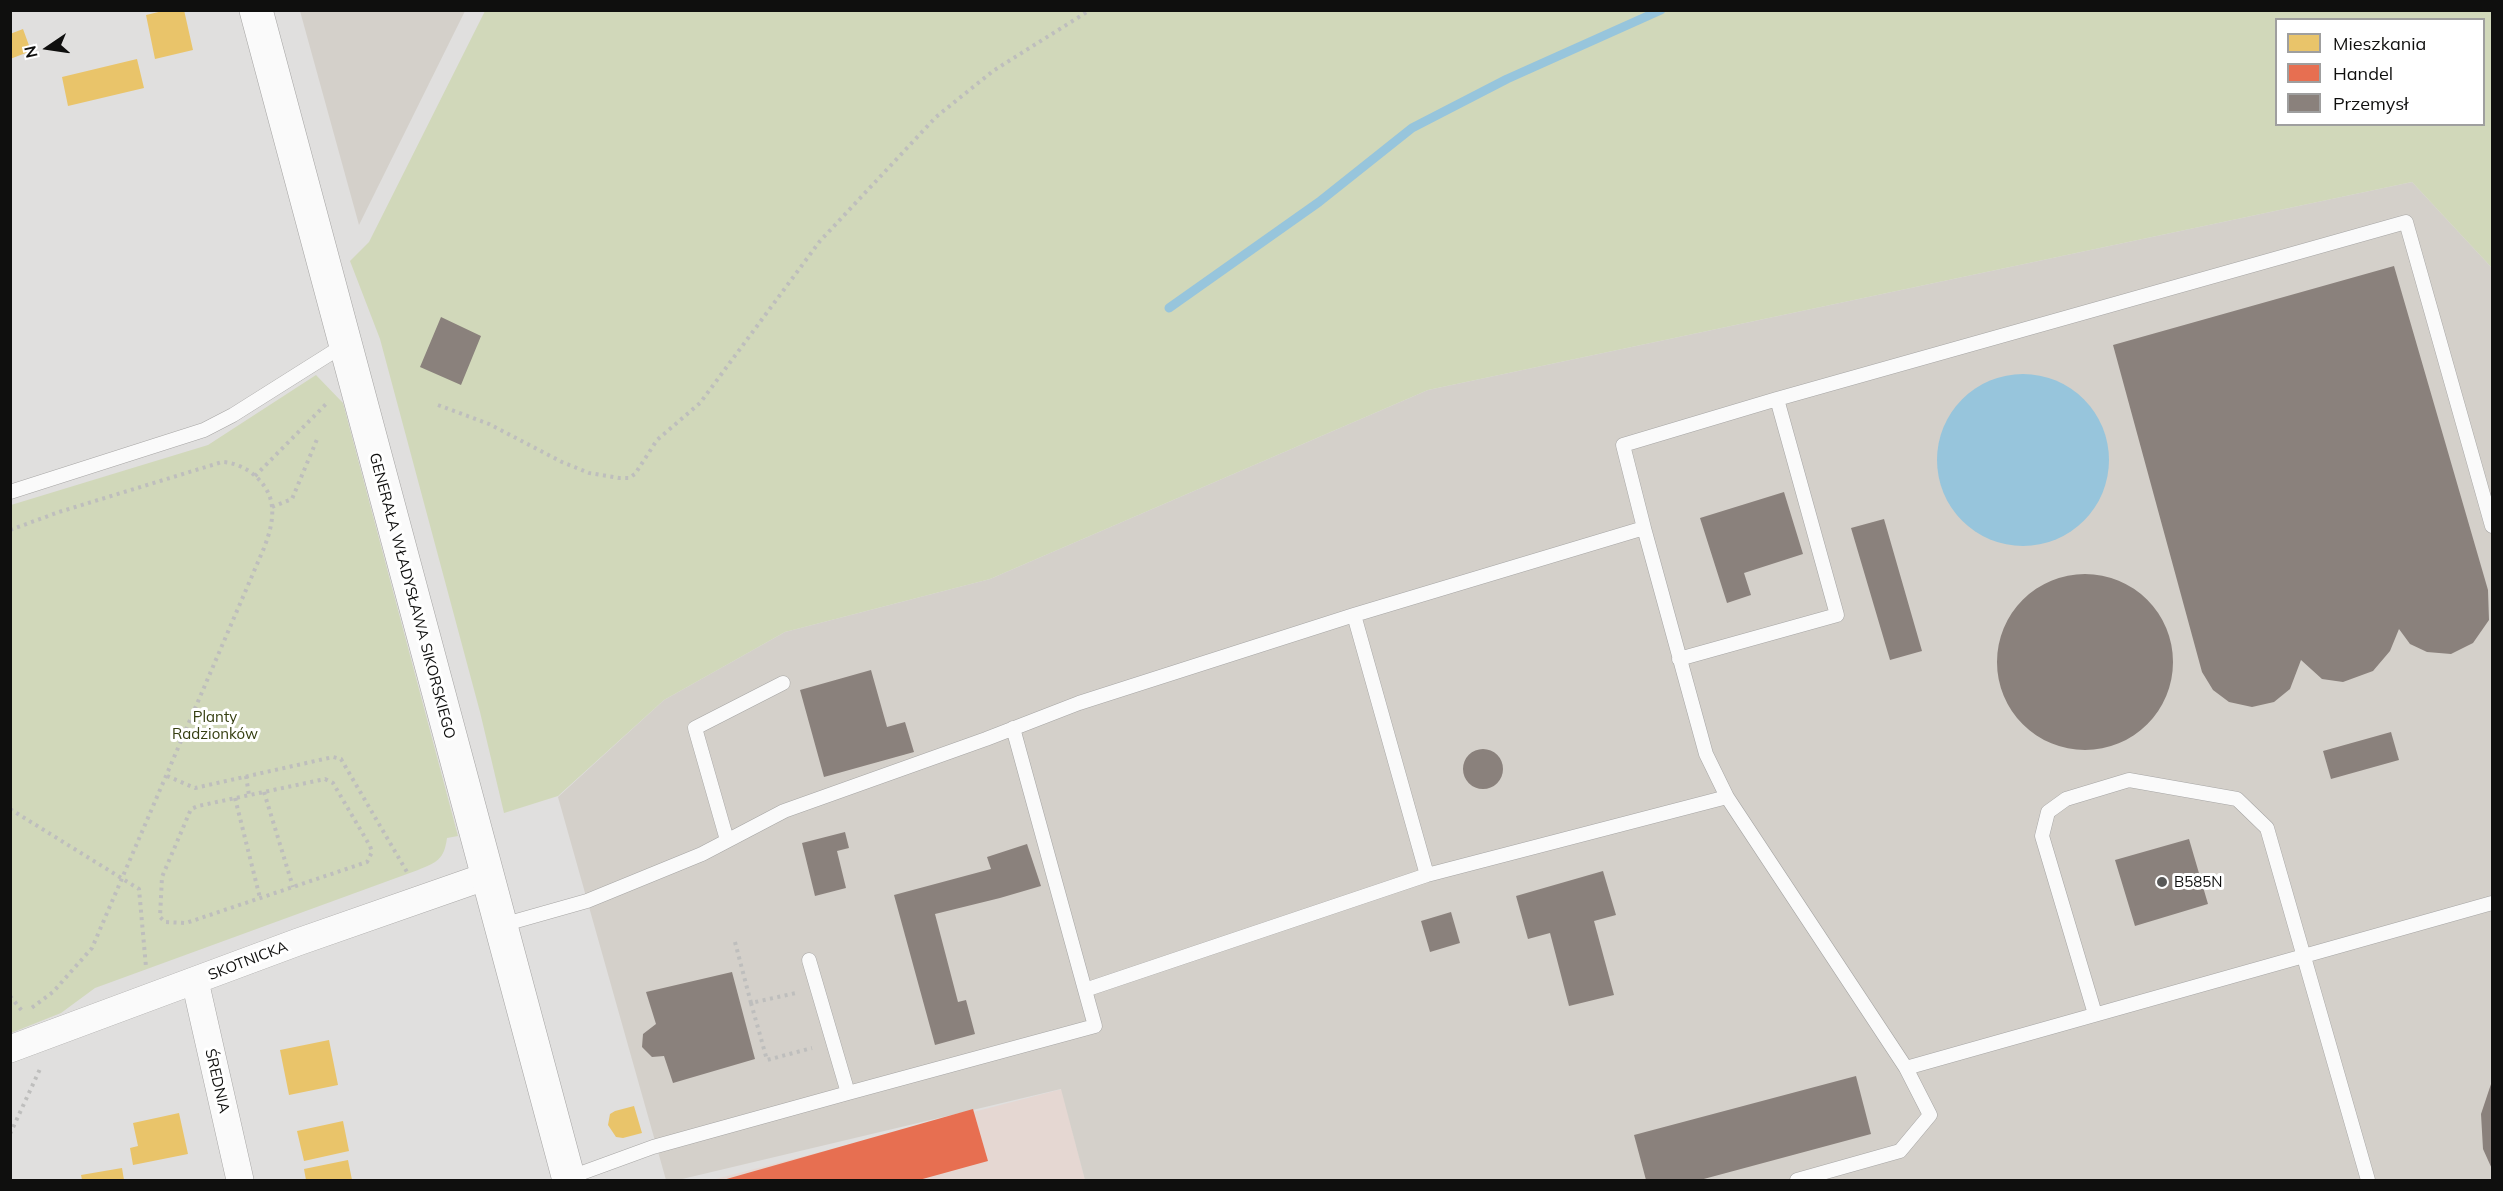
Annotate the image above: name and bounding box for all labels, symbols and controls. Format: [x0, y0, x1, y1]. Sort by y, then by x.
north arrow [18, 18, 78, 78]
legend [2275, 18, 2485, 126]
text: Mieszkania [2333, 32, 2426, 55]
text: N [19, 44, 42, 60]
text: Handel [2333, 62, 2393, 85]
text: Przemysł [2333, 92, 2408, 115]
street label: GENERAŁA WŁADYSŁAWA SIKORSKIEGO [365, 451, 459, 741]
park label: Planty Radzionków [172, 708, 258, 743]
place label: B585N [2174, 873, 2222, 891]
marker: B585N [2155, 875, 2169, 889]
street label: SKOTNICKA [206, 938, 290, 984]
street label: ŚREDNIA [201, 1047, 233, 1115]

